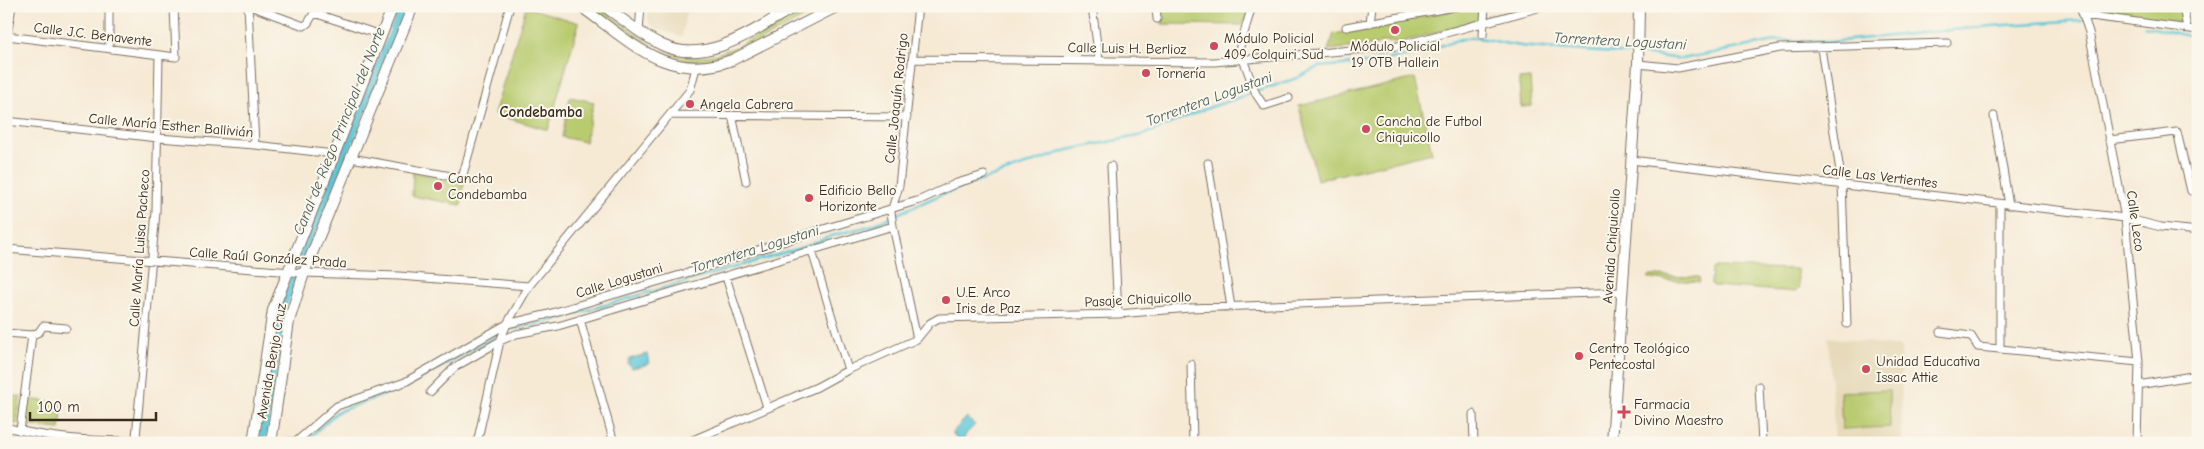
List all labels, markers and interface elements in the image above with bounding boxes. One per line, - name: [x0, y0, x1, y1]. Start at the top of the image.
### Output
- street label: Calle J.C. Benavente: [33, 19, 153, 50]
- water label: Canal de Riego Principal del Norte: [289, 24, 389, 238]
- marker: Módulo Policial 19 OTB Hallein: [1389, 24, 1401, 36]
- water label: Torrentera Logustani: [1553, 29, 1688, 54]
- place label: Módulo Policial 409 Colquiri Sud: [1224, 30, 1324, 63]
- street label: Calle Joaquín Rodrigo: [881, 32, 912, 164]
- place label: Módulo Policial 19 OTB Hallein: [1350, 38, 1440, 71]
- street label: Calle Luis H. Berlioz: [1067, 39, 1187, 58]
- marker: Módulo Policial 409 Colquiri Sud: [1208, 40, 1220, 52]
- place label: Tornería: [1156, 65, 1206, 82]
- marker: Tornería: [1140, 67, 1152, 79]
- water label: Torrentera Logustani: [1143, 68, 1275, 130]
- place label: Angela Cabrera: [700, 96, 793, 113]
- marker: Angela Cabrera: [684, 98, 696, 110]
- district label: Condebamba: [499, 103, 583, 121]
- street label: Calle María Esther Ballivián: [88, 110, 254, 141]
- place label: Cancha de Futbol Chiquicollo: [1376, 113, 1482, 146]
- marker: Cancha de Futbol Chiquicollo: [1360, 123, 1372, 135]
- street label: Calle Las Vertientes: [1821, 161, 1939, 192]
- street label: Calle María Luisa Pacheco: [126, 169, 153, 327]
- place label: Cancha Condebamba: [448, 170, 527, 203]
- marker: Cancha Condebamba: [432, 180, 444, 192]
- place label: Edificio Bello Horizonte: [819, 182, 896, 215]
- street label: Avenida Chiquicollo: [1599, 188, 1624, 304]
- street label: Calle Leco: [2123, 189, 2148, 253]
- marker: Edificio Bello Horizonte: [803, 192, 815, 204]
- water label: Torrentera Logustani: [689, 221, 822, 277]
- street label: Calle Raúl González Prada: [189, 244, 347, 271]
- street label: Calle Logustani: [574, 259, 665, 302]
- place label: U.E. Arco Iris de Paz: [956, 284, 1020, 317]
- street label: Pasaje Chiquicollo: [1084, 288, 1192, 311]
- marker: U.E. Arco Iris de Paz: [940, 294, 952, 306]
- street label: Avenida Benjo Cruz: [253, 302, 290, 420]
- place label: Centro Teológico Pentecostal: [1589, 340, 1690, 373]
- marker: Centro Teológico Pentecostal: [1573, 350, 1585, 362]
- place label: Unidad Educativa Issac Attie: [1876, 353, 1980, 386]
- marker: Unidad Educativa Issac Attie: [1860, 363, 1872, 375]
- scale bar: [30, 389, 156, 421]
- place label: Farmacia Divino Maestro: [1634, 396, 1723, 429]
- text: 100 m: [38, 398, 80, 416]
- marker: Farmacia Divino Maestro: [1618, 406, 1630, 418]

